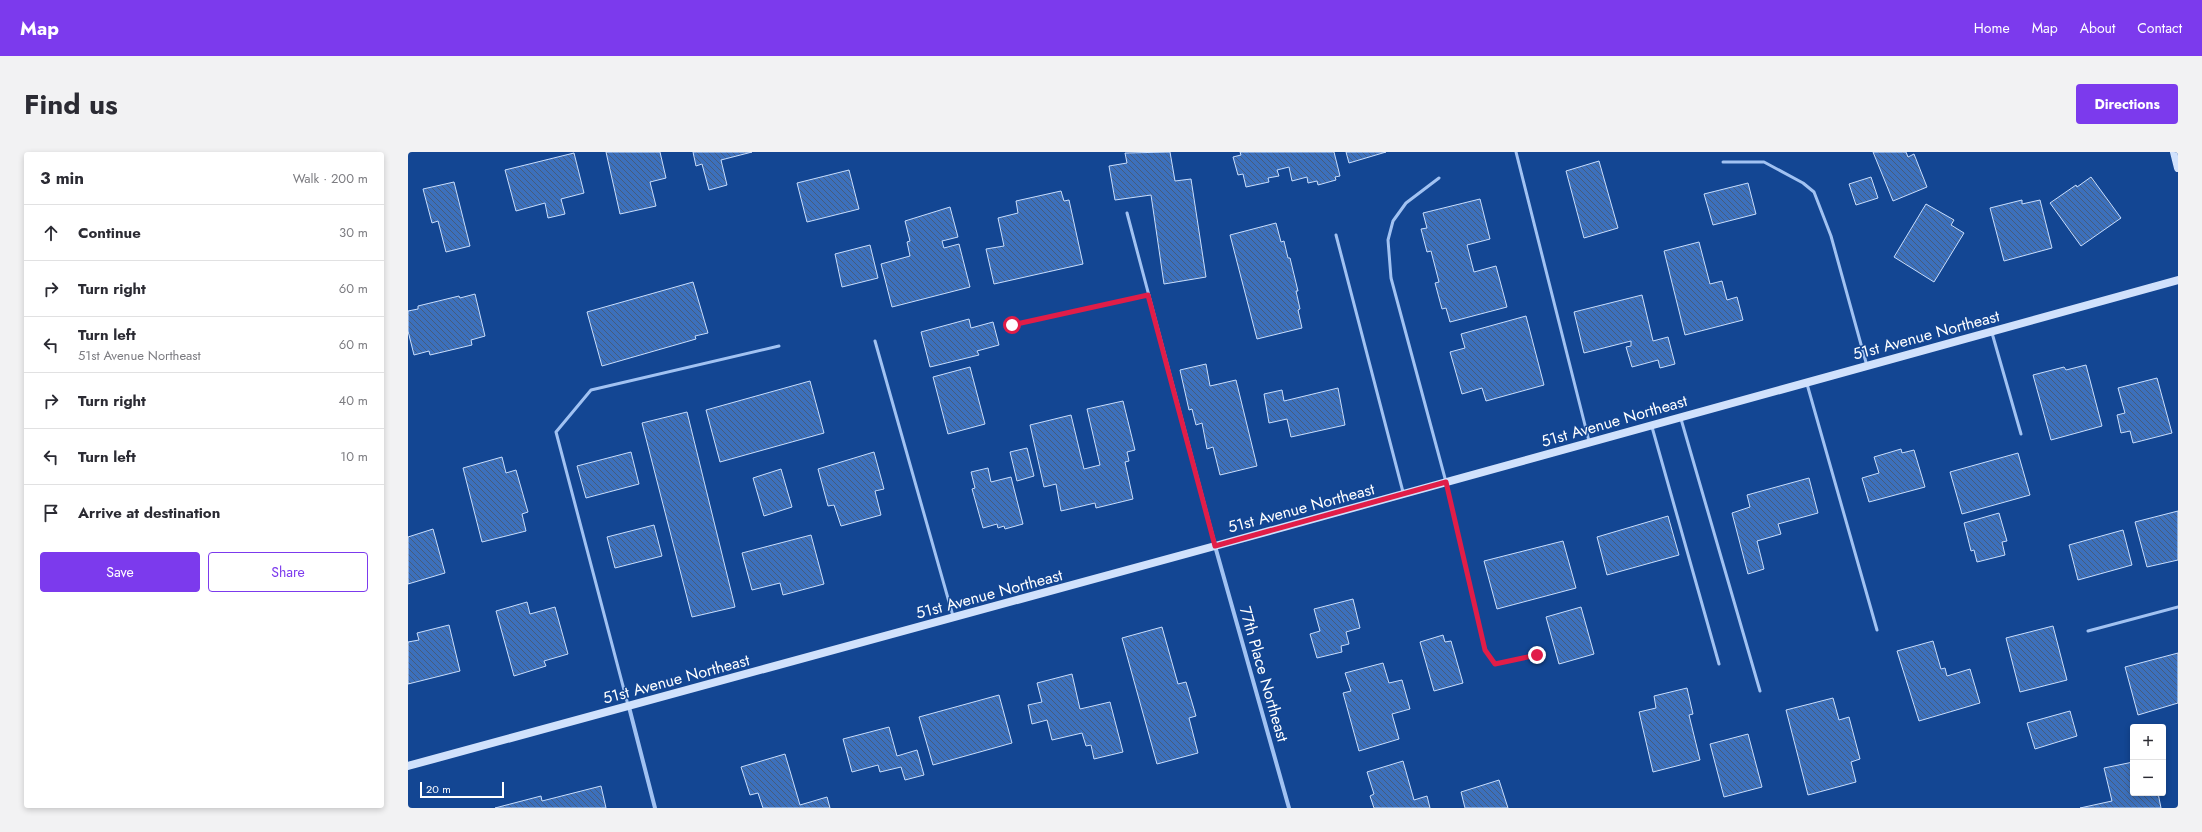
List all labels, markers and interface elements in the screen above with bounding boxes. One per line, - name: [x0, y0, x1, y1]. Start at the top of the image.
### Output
- text: Map: [20, 15, 59, 42]
- text: Home: [1974, 18, 2010, 38]
- text: Map: [2032, 18, 2058, 38]
- text: About: [2080, 18, 2115, 38]
- text: Contact: [2137, 18, 2182, 38]
- text: Find us: [24, 84, 118, 125]
- button: Directions: [2076, 84, 2178, 124]
- text: 3 min: [40, 166, 84, 190]
- text: Walk · 200 m: [293, 169, 368, 188]
- icon: ahead: [40, 222, 62, 244]
- text: Continue: [78, 222, 141, 244]
- text: 30 m: [339, 223, 368, 242]
- icon: right: [40, 278, 62, 300]
- text: Turn right: [78, 278, 146, 300]
- text: 60 m: [339, 279, 368, 298]
- street label: 51st Avenue Northeast: [1850, 304, 2002, 366]
- route start: [1003, 316, 1021, 334]
- text: Turn left: [78, 324, 136, 346]
- icon: left: [40, 334, 62, 356]
- text: 60 m: [339, 335, 368, 354]
- text: 51st Avenue Northeast: [78, 346, 201, 365]
- street label: 51st Avenue Northeast: [1538, 389, 1690, 453]
- icon: right: [40, 390, 62, 412]
- text: Turn right: [78, 390, 146, 412]
- text: 40 m: [339, 391, 368, 410]
- icon: left: [40, 446, 62, 468]
- text: Turn left: [78, 446, 136, 468]
- text: 10 m: [340, 447, 368, 466]
- street label: 51st Avenue Northeast: [1225, 477, 1377, 539]
- icon: arrive: [40, 502, 62, 524]
- text: Arrive at destination: [78, 502, 220, 524]
- button: Save: [40, 552, 200, 592]
- button: Share: [208, 552, 368, 592]
- street label: 51st Avenue Northeast: [913, 563, 1065, 625]
- street label: 77th Place Northeast: [1234, 604, 1294, 744]
- route end: [1528, 646, 1546, 664]
- street label: 51st Avenue Northeast: [600, 648, 752, 710]
- map controls: [2130, 724, 2166, 796]
- button: +: [2130, 724, 2166, 760]
- button: −: [2130, 760, 2166, 796]
- scale bar: [420, 780, 504, 799]
- text: 20 m: [426, 781, 451, 797]

